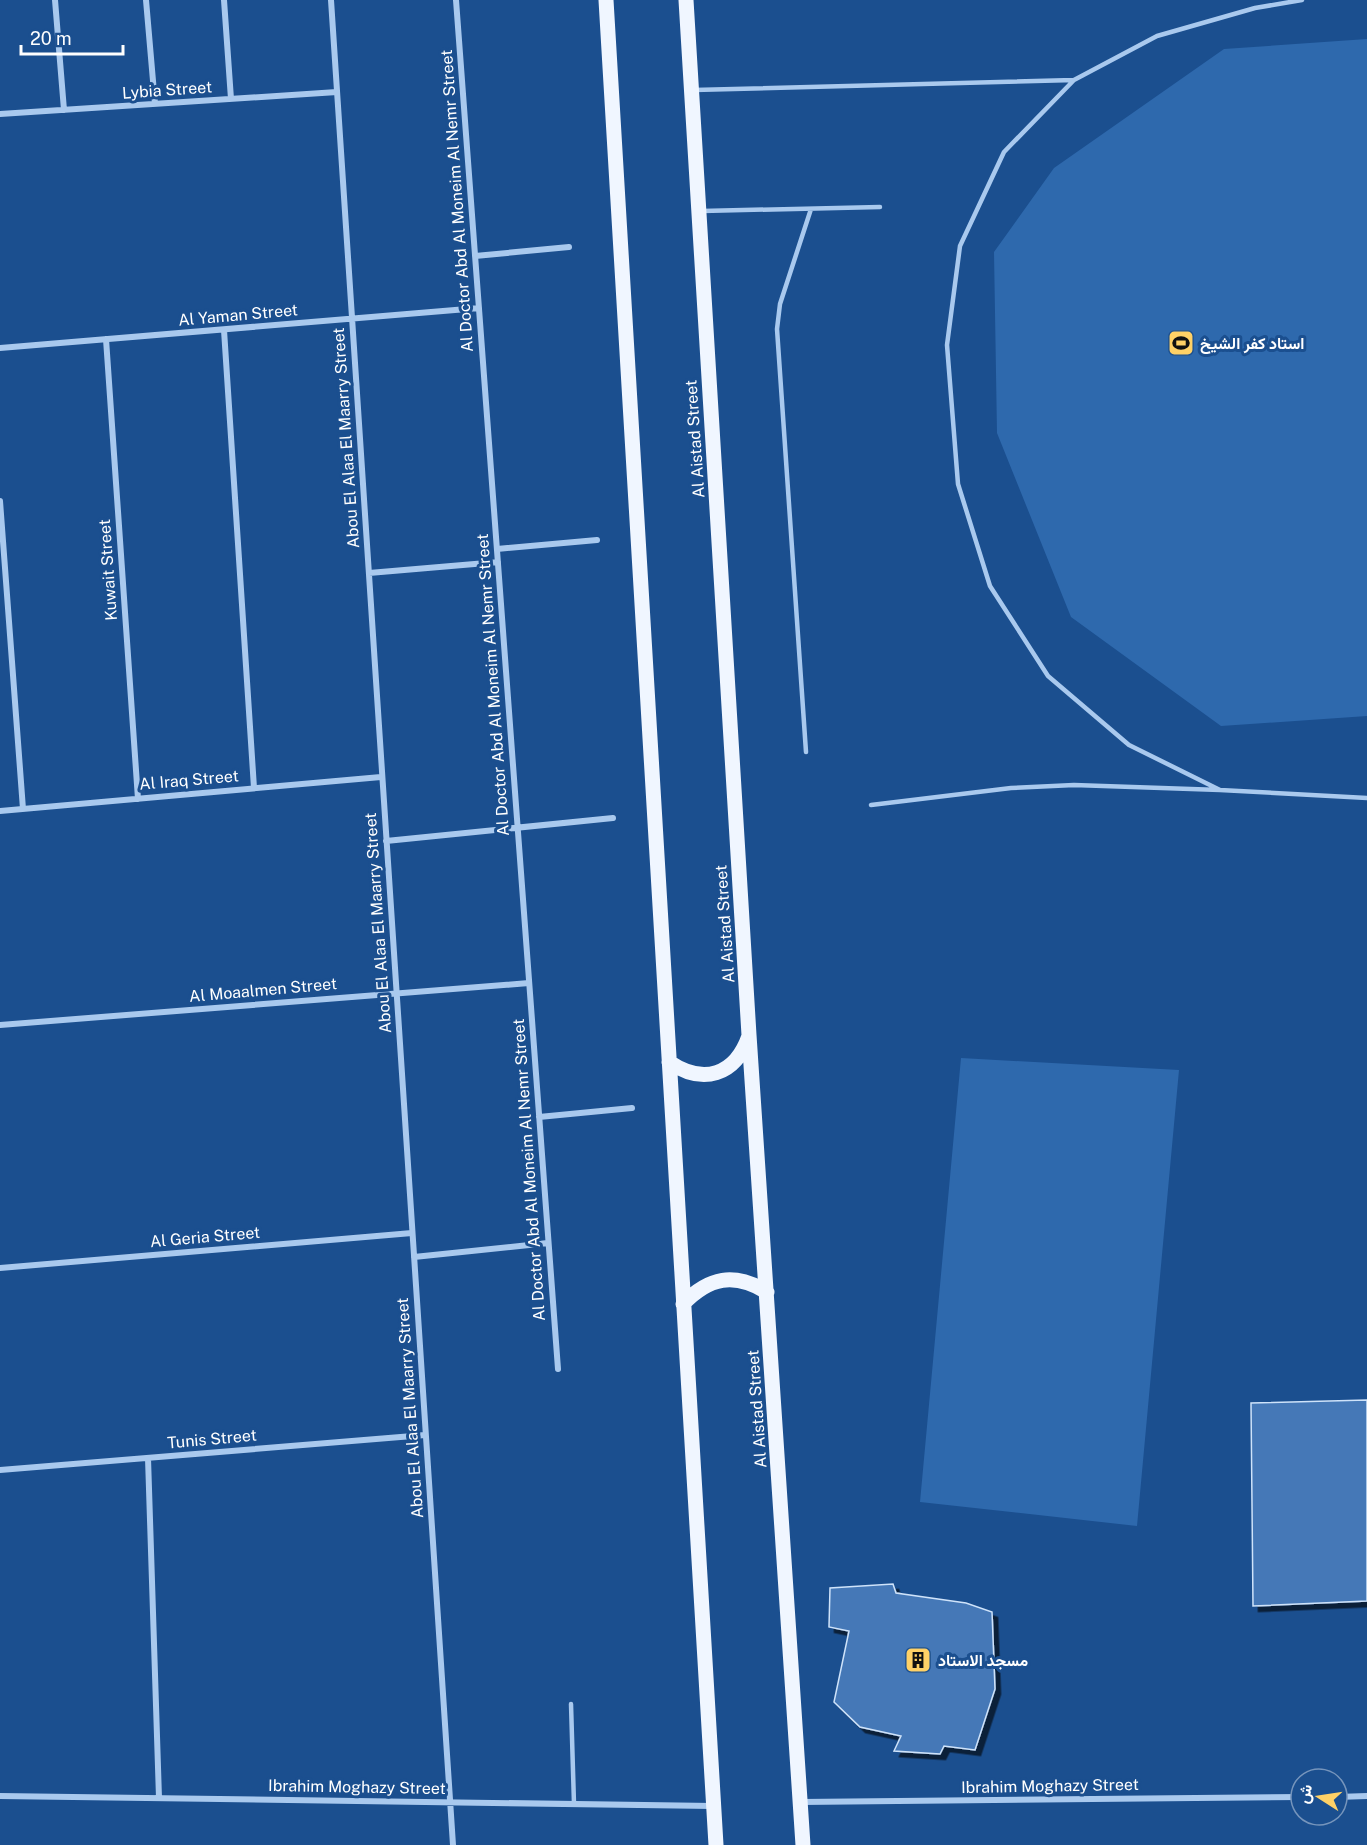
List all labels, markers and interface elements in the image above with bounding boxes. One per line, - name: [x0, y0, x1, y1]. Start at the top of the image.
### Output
- scale bar: [21, 18, 123, 56]
- text: 20 m: [30, 28, 72, 49]
- street label: Al Doctor Abd Al Moneim Al Nemr Street: [437, 49, 477, 353]
- street label: Lybia Street: [121, 77, 213, 103]
- street label: Al Yaman Street: [177, 300, 299, 330]
- street label: Abou El Alaa El Maarry Street: [329, 327, 363, 549]
- sports icon: استاد كفر الشيخ: [1166, 328, 1196, 358]
- place label: استاد كفر الشيخ: [1200, 334, 1305, 355]
- street label: Al Aistad Street: [681, 379, 709, 499]
- street label: Kuwait Street: [95, 519, 121, 621]
- street label: Al Doctor Abd Al Moneim Al Nemr Street: [473, 533, 513, 837]
- street label: Al Iraq Street: [139, 766, 239, 794]
- street label: Abou El Alaa El Maarry Street: [361, 812, 395, 1034]
- street label: Al Aistad Street: [711, 864, 739, 984]
- street label: Al Moaalmen Street: [188, 974, 338, 1006]
- street label: Al Doctor Abd Al Moneim Al Nemr Street: [509, 1018, 549, 1322]
- street label: Al Geria Street: [149, 1223, 261, 1251]
- street label: Abou El Alaa El Maarry Street: [393, 1297, 427, 1519]
- street label: Al Aistad Street: [743, 1349, 771, 1469]
- street label: Tunis Street: [166, 1426, 258, 1452]
- building icon: مسجد الاستاد: [903, 1645, 933, 1675]
- place label: مسجد الاستاد: [938, 1651, 1029, 1670]
- north arrow: [1289, 1767, 1349, 1827]
- street label: Ibrahim Moghazy Street: [961, 1775, 1139, 1797]
- street label: Ibrahim Moghazy Street: [268, 1776, 446, 1798]
- text: ش: [1294, 1783, 1316, 1805]

